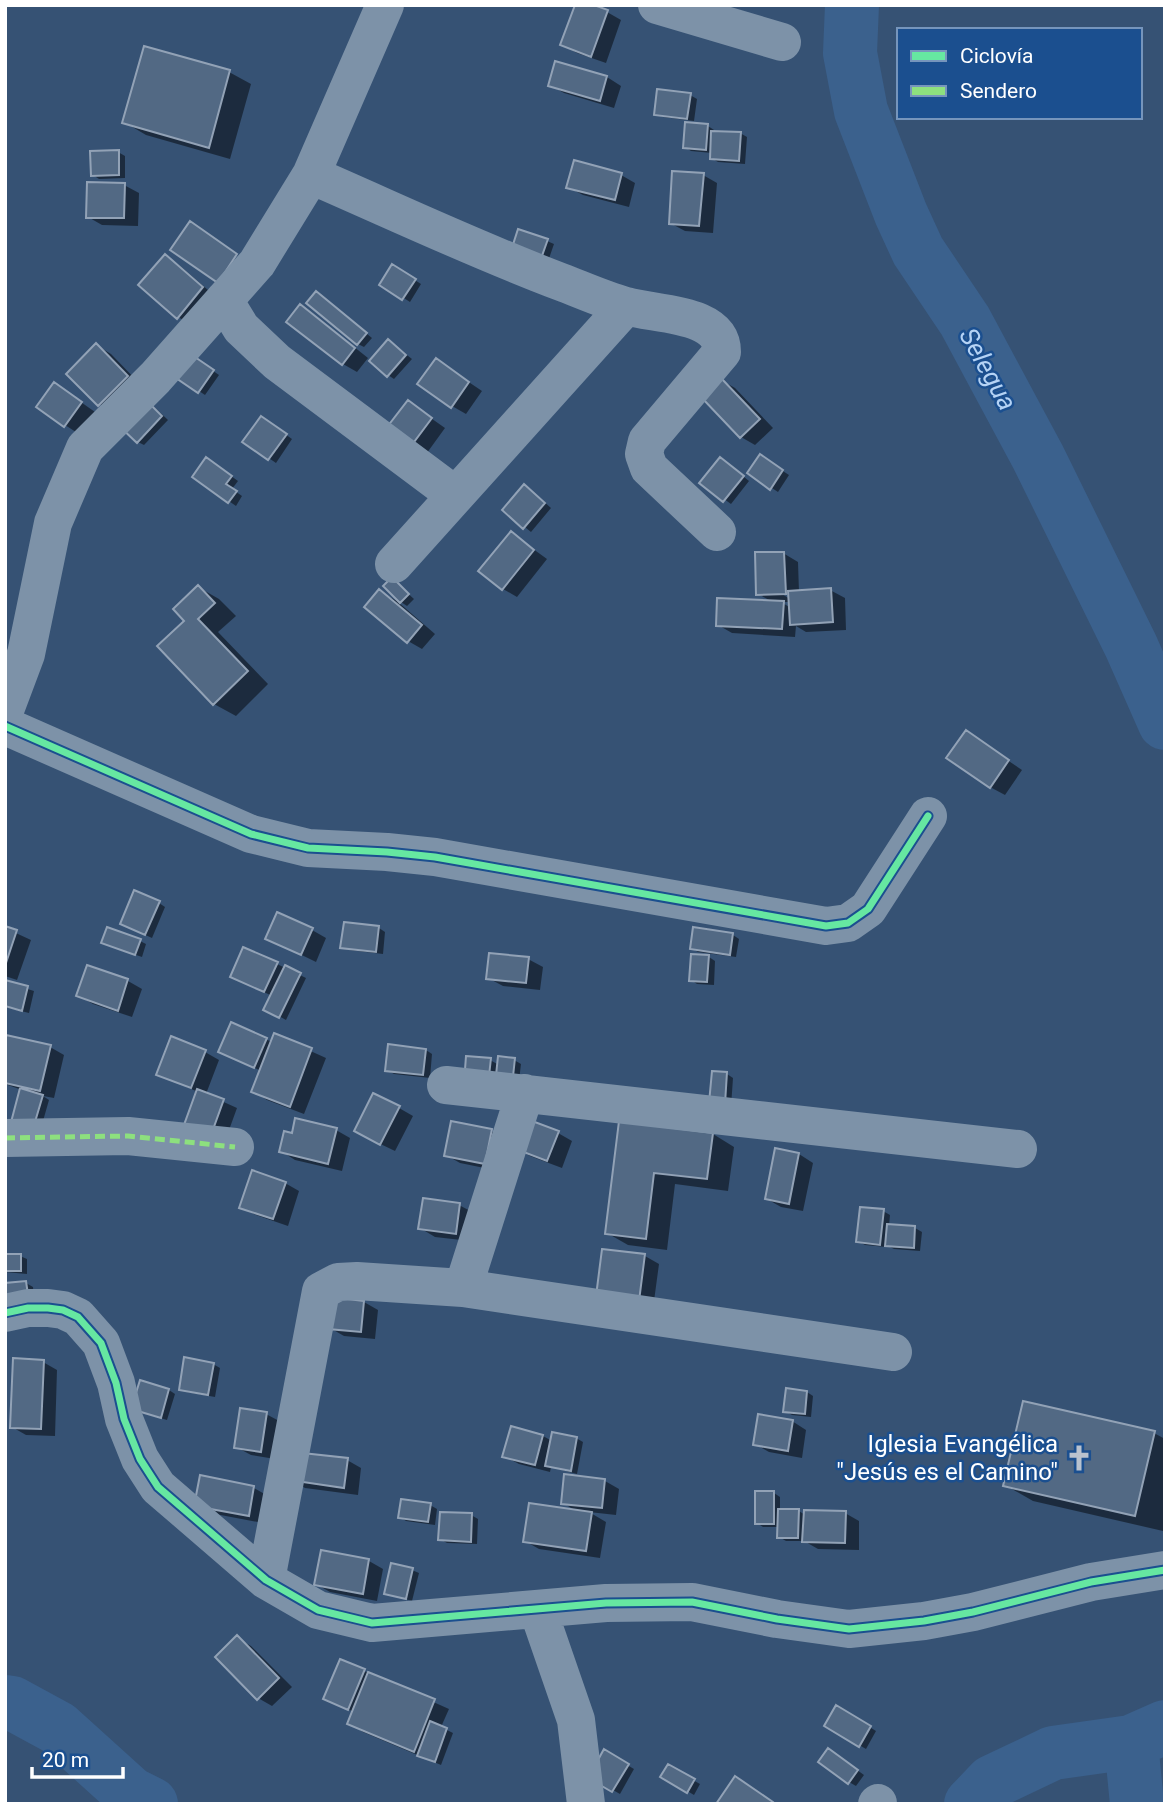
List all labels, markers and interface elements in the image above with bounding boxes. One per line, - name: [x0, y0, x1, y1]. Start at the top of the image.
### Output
- legend: [897, 28, 1142, 119]
- text: Ciclovía: [960, 44, 1034, 68]
- text: Sendero: [960, 79, 1037, 103]
- water label: Selegua: [953, 323, 1023, 415]
- place label: Iglesia Evangélica "Jesús es el Camino": [836, 1430, 1058, 1486]
- church icon: Iglesia Evangélica "Jesús es el Camino": [1064, 1443, 1094, 1473]
- scale bar: [32, 1736, 122, 1780]
- text: 20 m: [42, 1748, 89, 1772]

